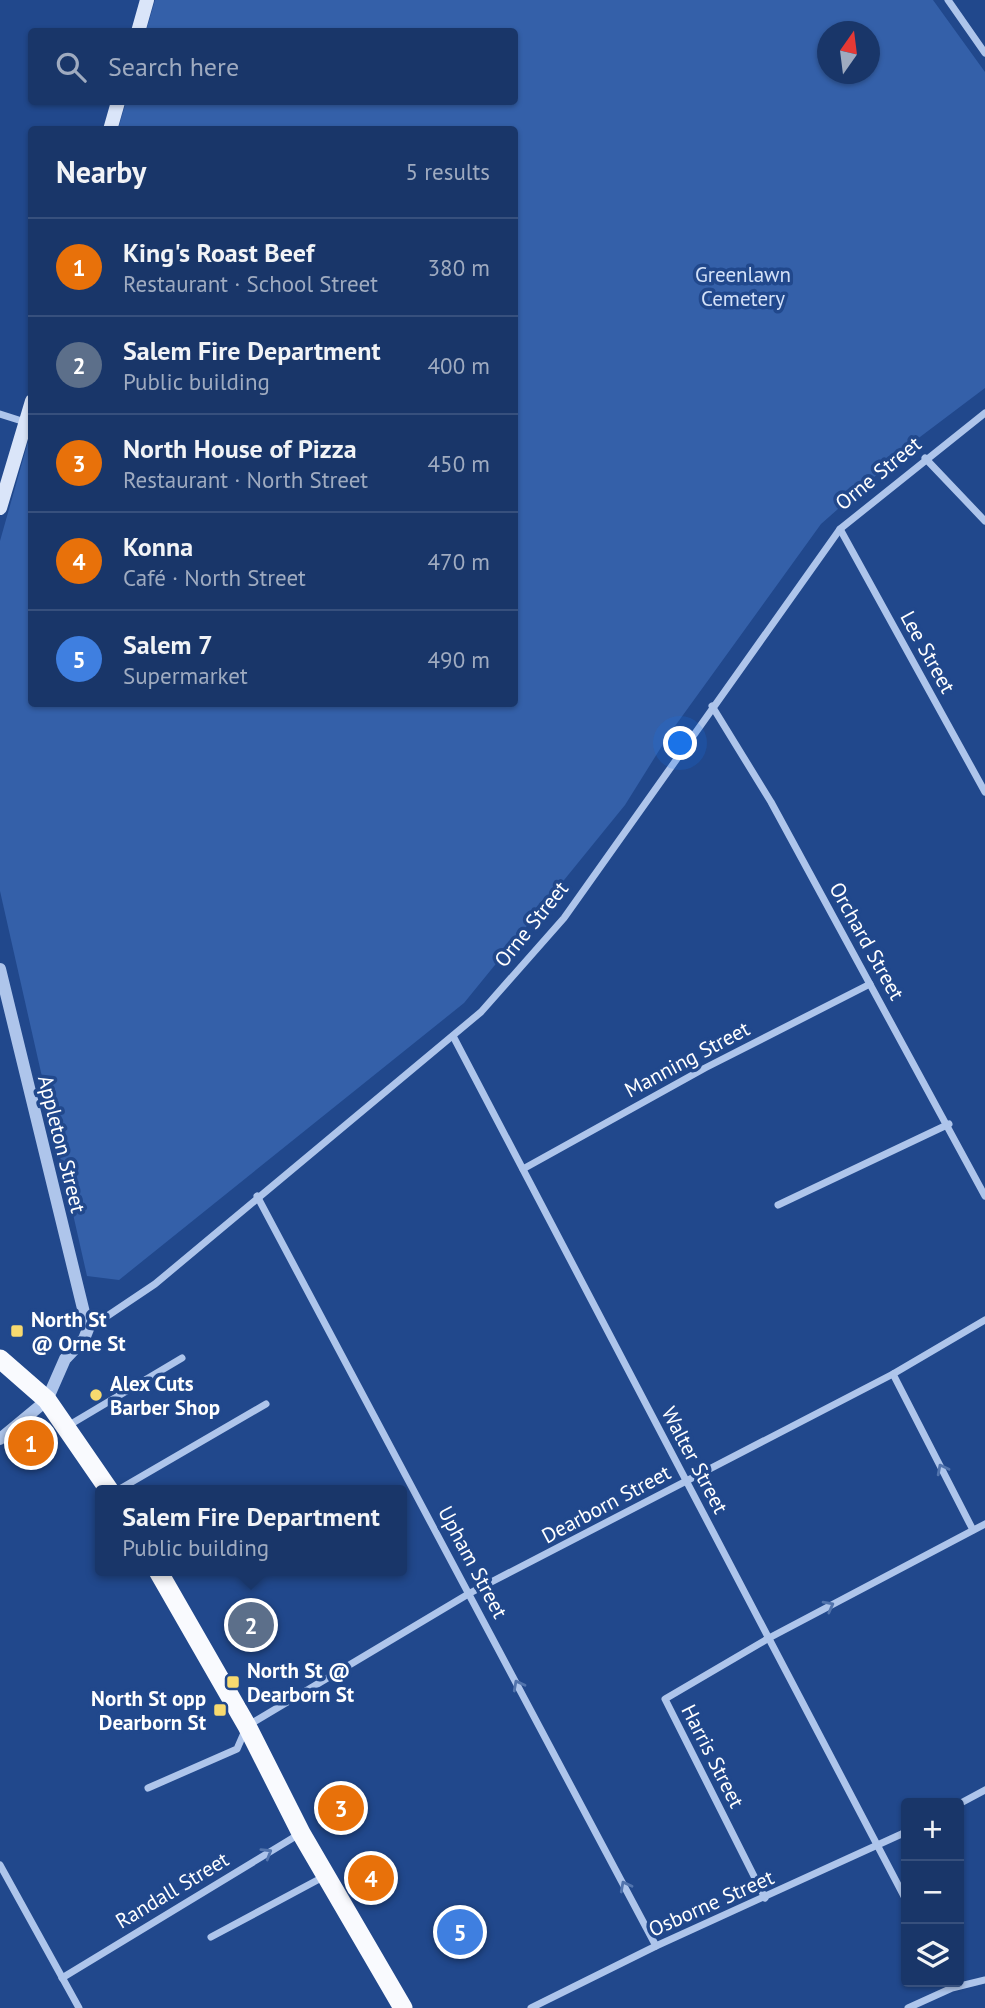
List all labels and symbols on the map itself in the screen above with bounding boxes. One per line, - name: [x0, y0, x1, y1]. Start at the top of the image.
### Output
- north arrow: [817, 21, 880, 84]
- park label: Greenlawn Cemetery: [695, 261, 791, 312]
- street label: Orne Street: [830, 430, 926, 516]
- street label: Lee Street: [894, 606, 962, 698]
- your location: [663, 726, 697, 760]
- street label: Orne Street: [488, 876, 574, 972]
- street label: Orchard Street: [824, 877, 910, 1005]
- street label: Manning Street: [620, 1015, 754, 1103]
- street label: Appleton Street: [32, 1072, 92, 1216]
- place label: North St @ Orne St: [31, 1306, 126, 1357]
- marker: North St @ Orne St: [9, 1323, 25, 1339]
- place label: Alex Cuts Barber Shop: [110, 1370, 220, 1421]
- marker: Alex Cuts Barber Shop: [88, 1387, 104, 1403]
- street label: Walter Street: [656, 1402, 734, 1518]
- pin: 1: [8, 1417, 54, 1469]
- street label: Dearborn Street: [537, 1459, 675, 1549]
- one-way arrow: [936, 1464, 950, 1476]
- street label: Upham Street: [432, 1501, 514, 1623]
- pin: 2: [228, 1599, 274, 1651]
- one-way arrow: [822, 1601, 834, 1614]
- place label: North St @ Dearborn St: [247, 1657, 355, 1708]
- marker: North St @ Dearborn St: [225, 1674, 241, 1690]
- one-way arrow: [513, 1680, 526, 1692]
- place label: North St opp Dearborn St: [91, 1685, 207, 1736]
- street label: Harris Street: [675, 1700, 751, 1812]
- marker: North St opp Dearborn St: [212, 1702, 228, 1718]
- pin: 3: [318, 1782, 364, 1834]
- street label: Randall Street: [110, 1846, 234, 1934]
- one-way arrow: [260, 1849, 273, 1862]
- pin: 4: [348, 1852, 394, 1904]
- street label: Osborne Street: [644, 1863, 778, 1943]
- one-way arrow: [619, 1881, 633, 1893]
- pin: 5: [437, 1906, 483, 1958]

